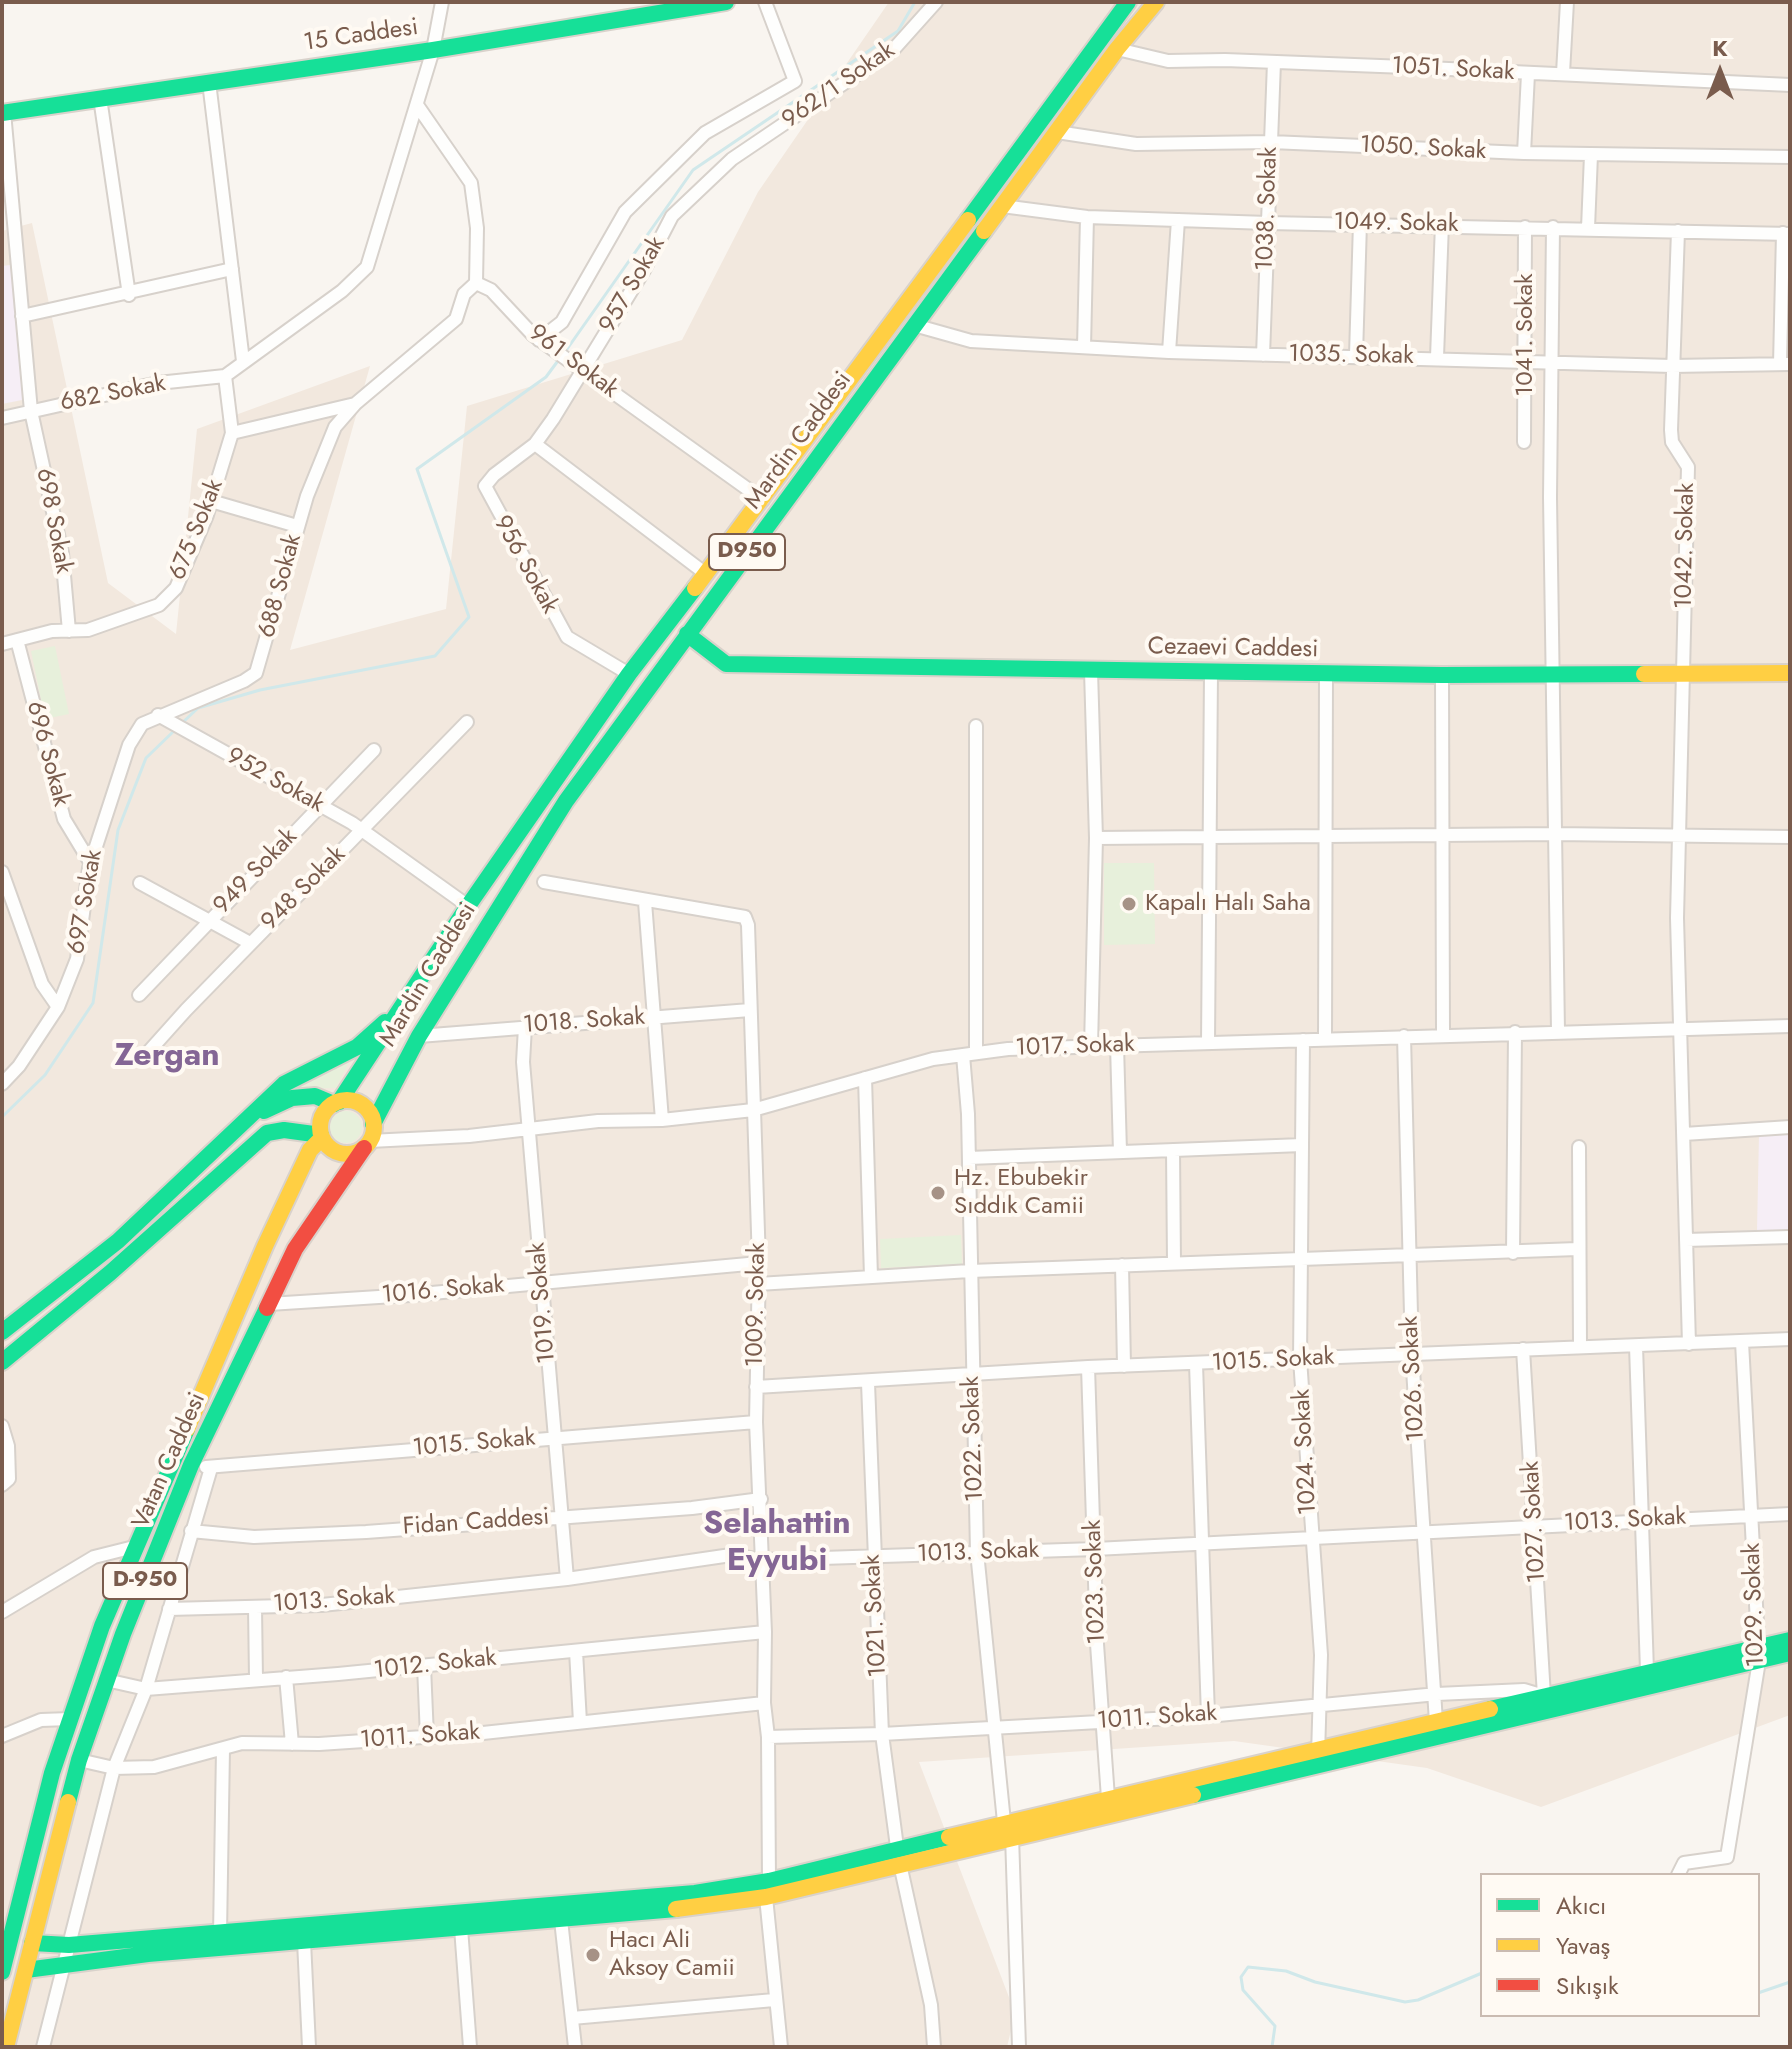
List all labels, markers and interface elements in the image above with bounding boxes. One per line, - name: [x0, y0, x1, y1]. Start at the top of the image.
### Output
- street label: 15 Caddesi: [302, 14, 420, 58]
- north arrow: [1680, 32, 1760, 112]
- text: K: [1712, 32, 1728, 64]
- street label: 962/1 Sokak: [777, 37, 901, 135]
- street label: 1051. Sokak: [1391, 52, 1515, 88]
- street label: 1050. Sokak: [1359, 131, 1487, 167]
- street label: 1038. Sokak: [1251, 146, 1285, 272]
- street label: 1049. Sokak: [1333, 209, 1459, 239]
- street label: 957 Sokak: [594, 232, 672, 338]
- street label: 1041. Sokak: [1512, 273, 1540, 397]
- street label: 961 Sokak: [523, 319, 623, 405]
- street label: 1035. Sokak: [1288, 341, 1414, 371]
- street label: Mardin Caddesi: [740, 367, 858, 515]
- street label: 682 Sokak: [58, 370, 168, 418]
- street label: 698 Sokak: [29, 466, 77, 576]
- street label: 675 Sokak: [164, 475, 230, 585]
- street label: 1042. Sokak: [1671, 483, 1701, 609]
- street label: 956 Sokak: [486, 511, 564, 619]
- street label: 688 Sokak: [253, 531, 309, 641]
- road number: D950: [709, 534, 785, 570]
- street label: Cezaevi Caddesi: [1147, 633, 1319, 665]
- street label: 696 Sokak: [19, 698, 75, 810]
- street label: 952 Sokak: [221, 742, 329, 820]
- street label: 949 Sokak: [208, 823, 304, 921]
- street label: 948 Sokak: [256, 841, 352, 937]
- street label: 697 Sokak: [63, 847, 109, 957]
- place label: Kapalı Halı Saha: [1145, 890, 1311, 918]
- marker: Kapalı Halı Saha: [1120, 895, 1138, 913]
- street label: Mardin Caddesi: [375, 898, 483, 1052]
- street label: 1018. Sokak: [522, 1003, 646, 1041]
- street label: 1017. Sokak: [1015, 1031, 1135, 1063]
- district label: Zergan: [114, 1038, 220, 1076]
- place label: Hz. Ebubekir Sıddık Camii: [954, 1165, 1088, 1221]
- marker: Hz. Ebubekir Sıddık Camii: [929, 1184, 947, 1202]
- street label: 1019. Sokak: [523, 1241, 563, 1365]
- street label: 1009. Sokak: [742, 1242, 772, 1368]
- street label: 1016. Sokak: [380, 1271, 506, 1311]
- street label: 1026. Sokak: [1396, 1315, 1432, 1443]
- street label: 1015. Sokak: [1211, 1343, 1335, 1379]
- street label: 1022. Sokak: [957, 1376, 991, 1502]
- street label: 1024. Sokak: [1288, 1388, 1324, 1516]
- street label: Vatan Caddesi: [127, 1389, 213, 1533]
- street label: 1015. Sokak: [412, 1424, 536, 1464]
- street label: 1027. Sokak: [1517, 1460, 1553, 1584]
- street label: 1013. Sokak: [1563, 1503, 1687, 1539]
- street label: Fidan Caddesi: [402, 1504, 550, 1542]
- district label: Selahattin Eyyubi: [703, 1506, 851, 1581]
- street label: 1023. Sokak: [1079, 1519, 1113, 1645]
- street label: 1013. Sokak: [917, 1536, 1039, 1570]
- street label: 1029. Sokak: [1738, 1542, 1772, 1668]
- street label: 1021. Sokak: [858, 1554, 894, 1678]
- road number: D-950: [103, 1563, 187, 1599]
- street label: 1013. Sokak: [272, 1582, 396, 1620]
- street label: 1012. Sokak: [372, 1644, 498, 1686]
- street label: 1011. Sokak: [1096, 1699, 1218, 1737]
- street label: 1011. Sokak: [359, 1718, 481, 1756]
- legend: [1480, 1873, 1760, 2017]
- text: Akıcı: [1556, 1888, 1606, 1923]
- place label: Hacı Ali Aksoy Camii: [609, 1927, 735, 1983]
- text: Yavaş: [1556, 1928, 1610, 1963]
- marker: Hacı Ali Aksoy Camii: [584, 1946, 602, 1964]
- text: Sıkışık: [1556, 1968, 1619, 2003]

